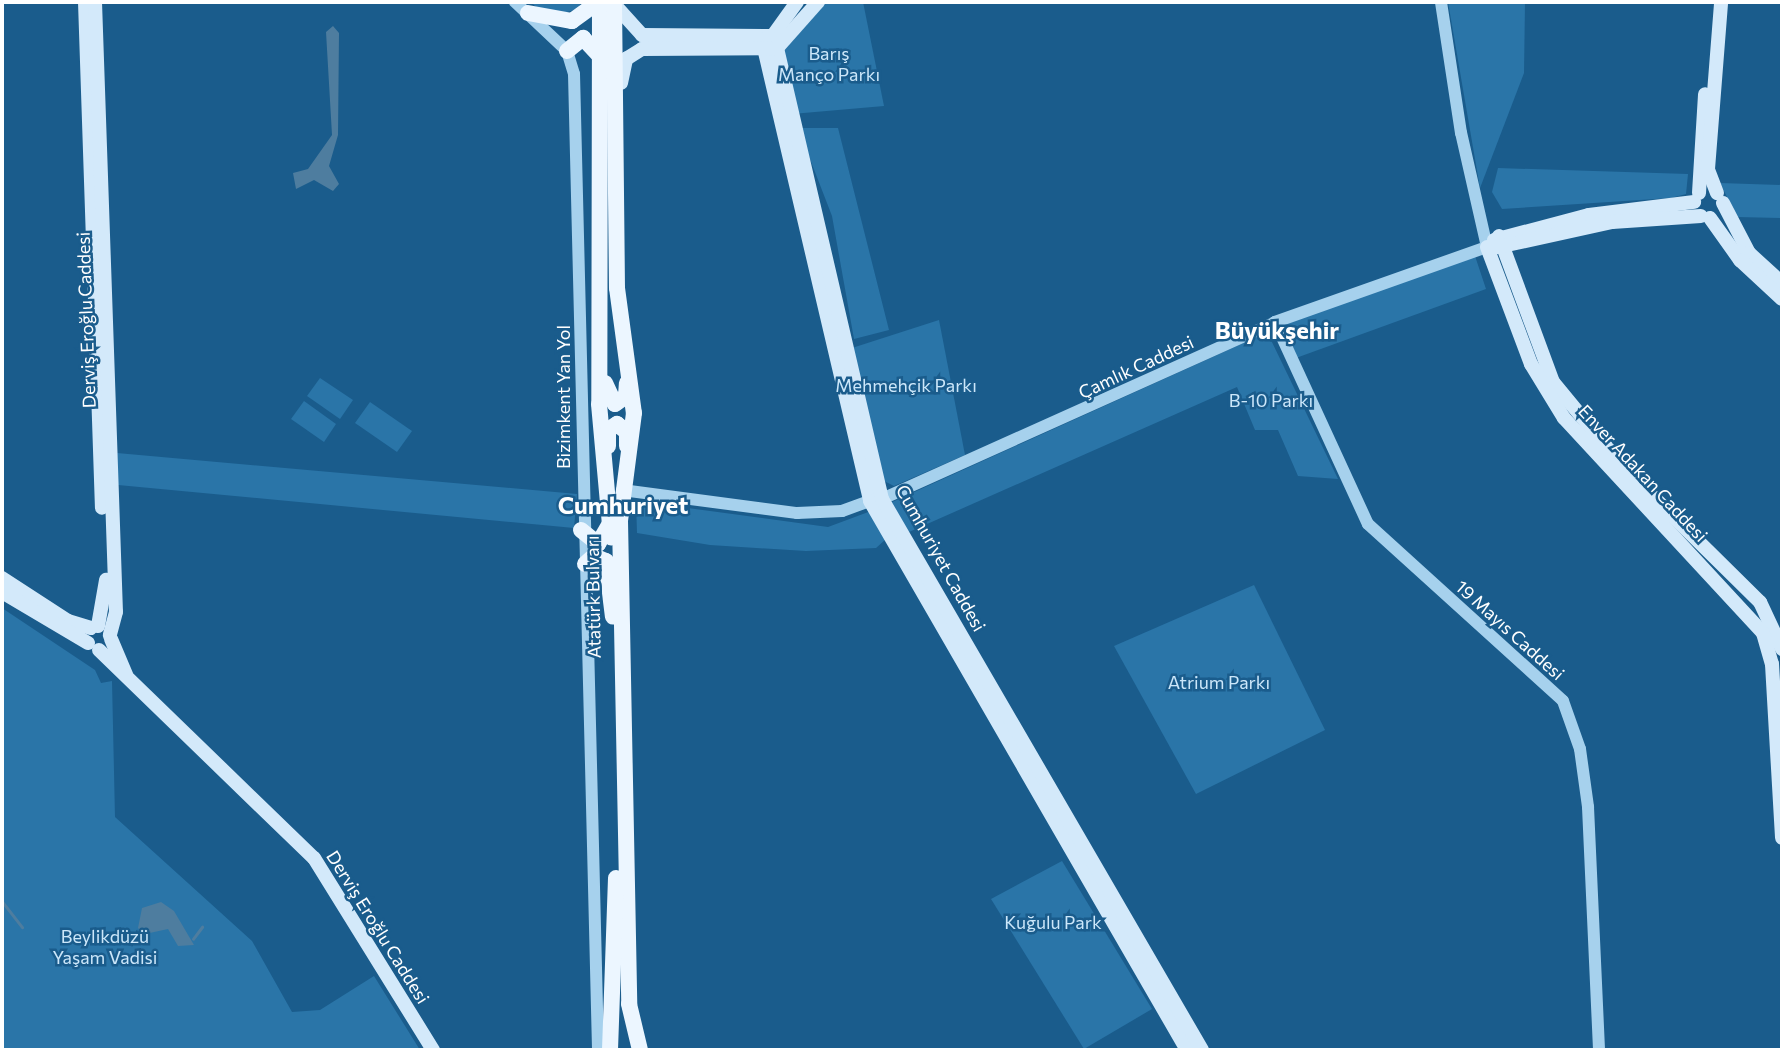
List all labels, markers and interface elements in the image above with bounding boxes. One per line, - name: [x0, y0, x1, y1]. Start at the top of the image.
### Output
- park label: Barış Manço Parkı: [778, 43, 880, 86]
- street label: Derviş Eroğlu Caddesi: [72, 231, 100, 409]
- district label: Büyükşehir: [1215, 316, 1339, 344]
- street label: Bizimkent Yan Yol: [552, 325, 574, 469]
- street label: Çamlık Caddesi: [1075, 331, 1197, 403]
- park label: Mehmehçik Parkı: [835, 374, 977, 396]
- park label: B-10 Parkı: [1229, 389, 1313, 411]
- street label: Enver Adakan Caddesi: [1574, 400, 1712, 546]
- street label: Cumhuriyet Caddesi: [892, 481, 990, 635]
- district label: Cumhuriyet: [558, 491, 688, 519]
- street label: Atatürk Bulvarı: [581, 535, 605, 659]
- street label: 19 Mayıs Caddesi: [1451, 576, 1569, 684]
- park label: Atrium Parkı: [1168, 671, 1270, 693]
- street label: Derviş Eroğlu Caddesi: [322, 846, 434, 1008]
- park label: Kuğulu Park: [1004, 911, 1102, 933]
- park label: Beylikdüzü Yaşam Vadisi: [53, 926, 157, 968]

